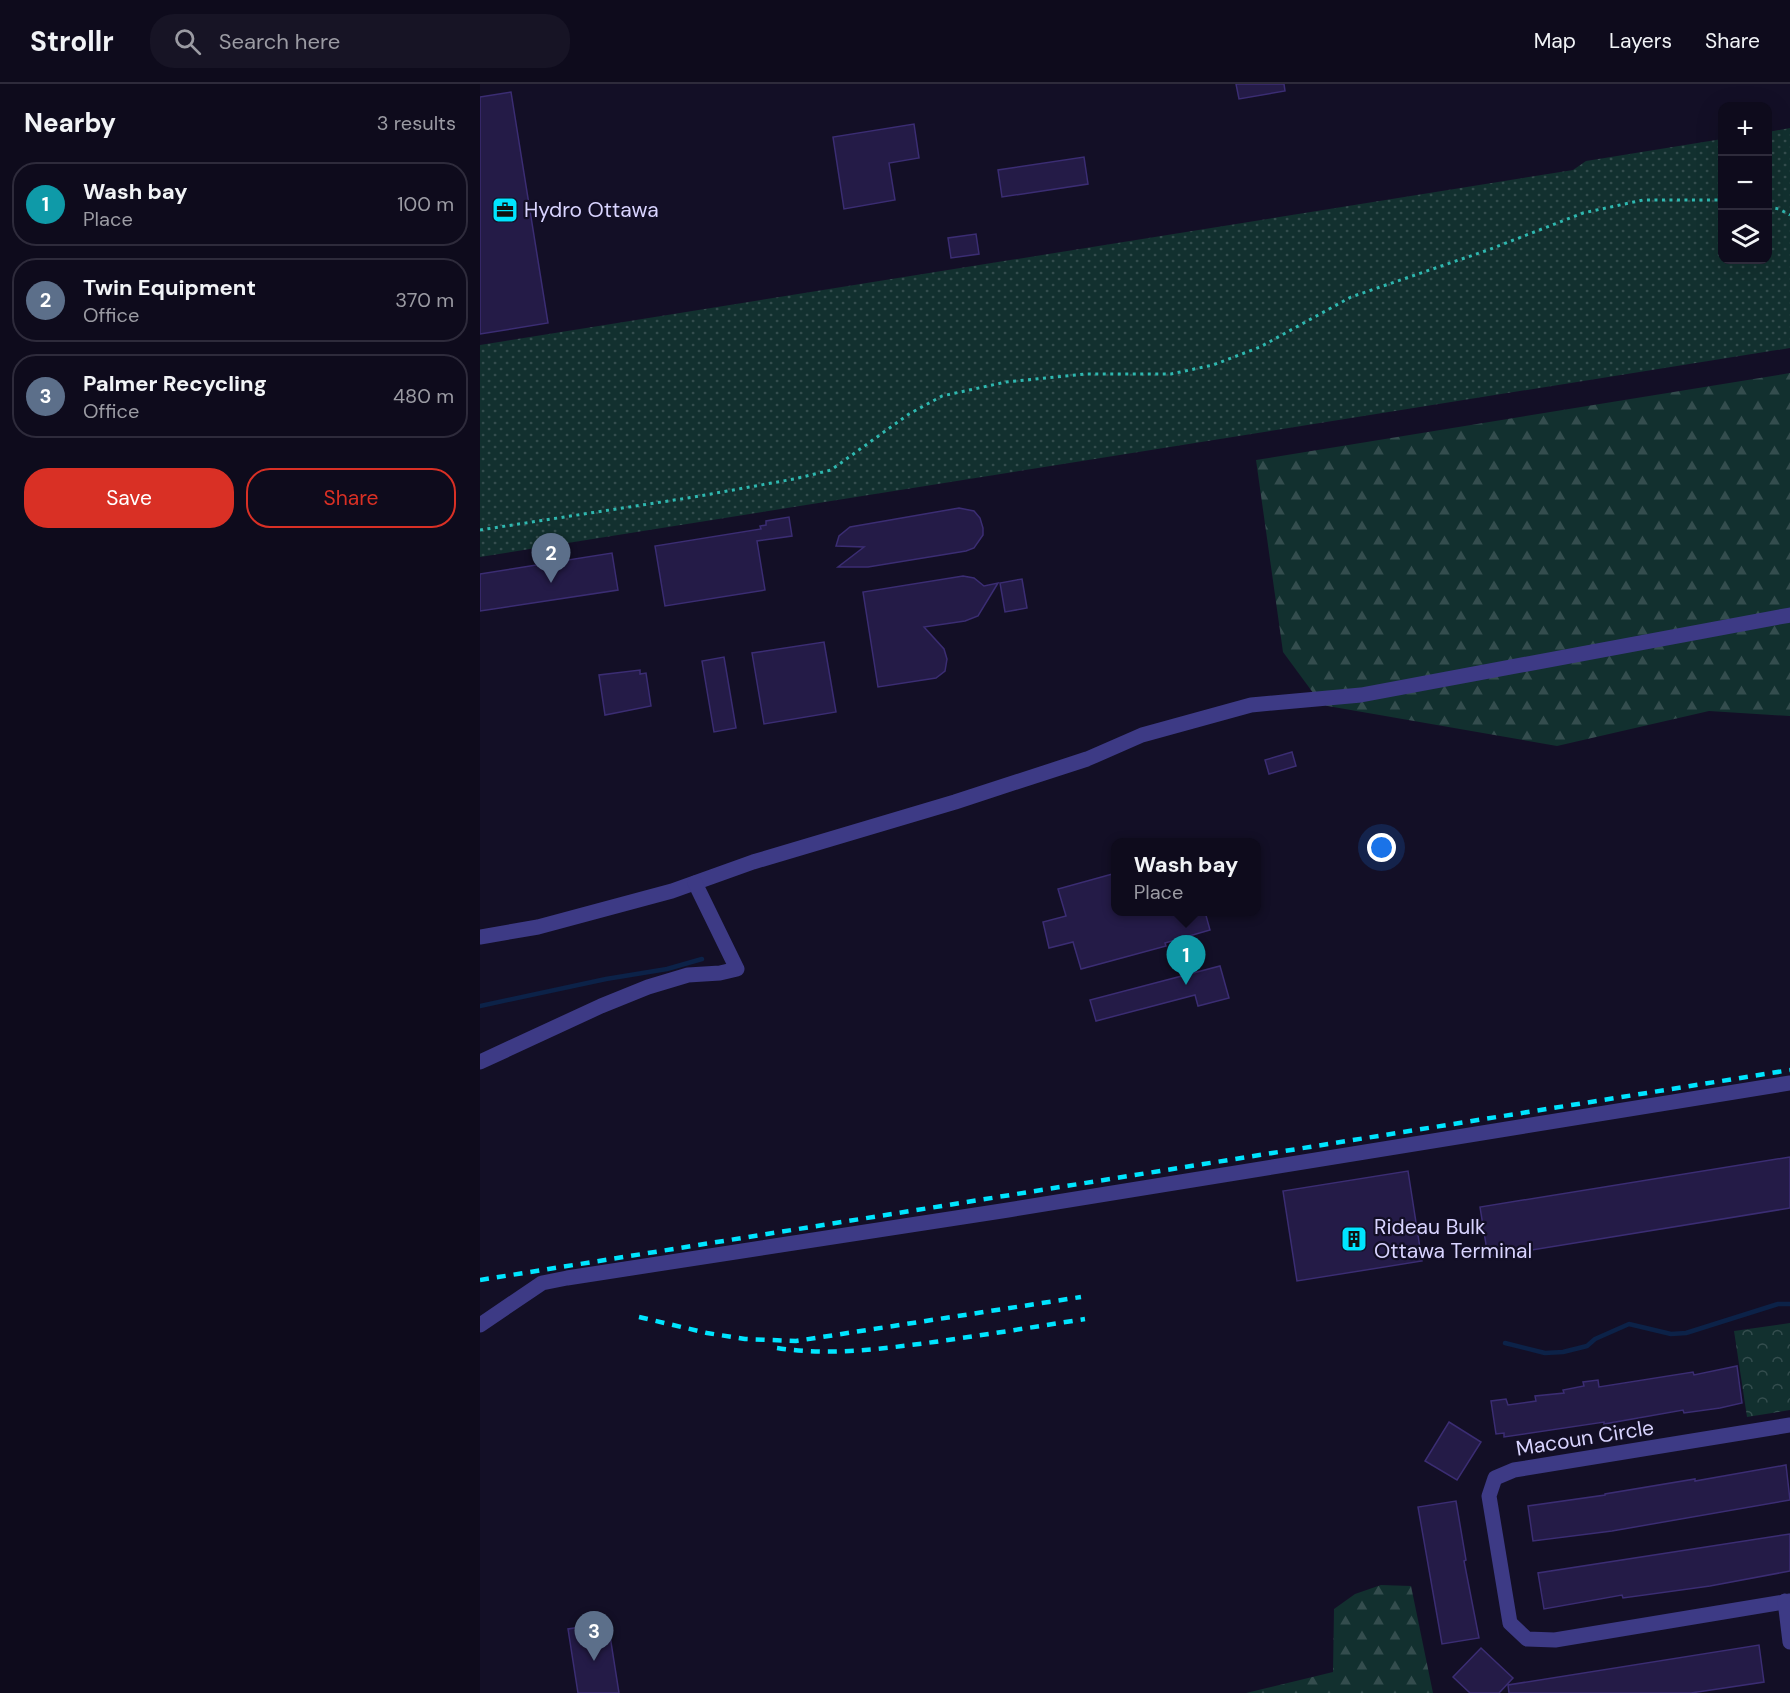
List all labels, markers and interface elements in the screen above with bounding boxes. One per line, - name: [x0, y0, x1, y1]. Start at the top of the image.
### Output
- search box: [150, 14, 570, 68]
- text: Strollr: [30, 23, 114, 60]
- icon: search: [171, 25, 204, 58]
- text: Search here: [219, 27, 340, 56]
- text: Map: [1534, 27, 1576, 55]
- text: Layers: [1609, 27, 1672, 55]
- text: Share: [1705, 27, 1760, 55]
- map controls: [1718, 102, 1772, 264]
- button: +: [1718, 102, 1772, 156]
- text: Nearby: [24, 106, 116, 140]
- text: 3 results: [377, 110, 456, 136]
- button: −: [1718, 156, 1772, 210]
- text: Wash bay: [83, 177, 188, 206]
- text: 1: [42, 191, 49, 217]
- text: 100 m: [397, 191, 454, 217]
- office icon: Hydro Ottawa: [490, 195, 520, 225]
- place label: Hydro Ottawa: [524, 196, 659, 224]
- text: Place: [83, 206, 133, 232]
- button: layers: [1718, 210, 1772, 264]
- text: Twin Equipment: [83, 273, 256, 302]
- text: 2: [40, 287, 51, 313]
- text: 370 m: [395, 287, 454, 313]
- text: Office: [83, 302, 139, 328]
- text: Palmer Recycling: [83, 369, 267, 398]
- text: 3: [39, 383, 52, 409]
- text: 480 m: [393, 383, 454, 409]
- text: Office: [83, 398, 139, 424]
- button: Save: [24, 468, 234, 528]
- button: Share: [246, 468, 456, 528]
- pin: 2: [532, 534, 570, 583]
- your location: [1367, 833, 1396, 862]
- popup: [1111, 838, 1261, 916]
- text: Wash bay: [1134, 850, 1238, 879]
- text: Place: [1134, 879, 1183, 905]
- pin: 1: [1166, 936, 1206, 985]
- place label: Rideau Bulk Ottawa Terminal: [1374, 1213, 1532, 1265]
- building icon: Rideau Bulk Ottawa Terminal: [1339, 1224, 1369, 1254]
- street label: Macoun Circle: [1514, 1413, 1656, 1463]
- pin: 3: [574, 1612, 614, 1661]

